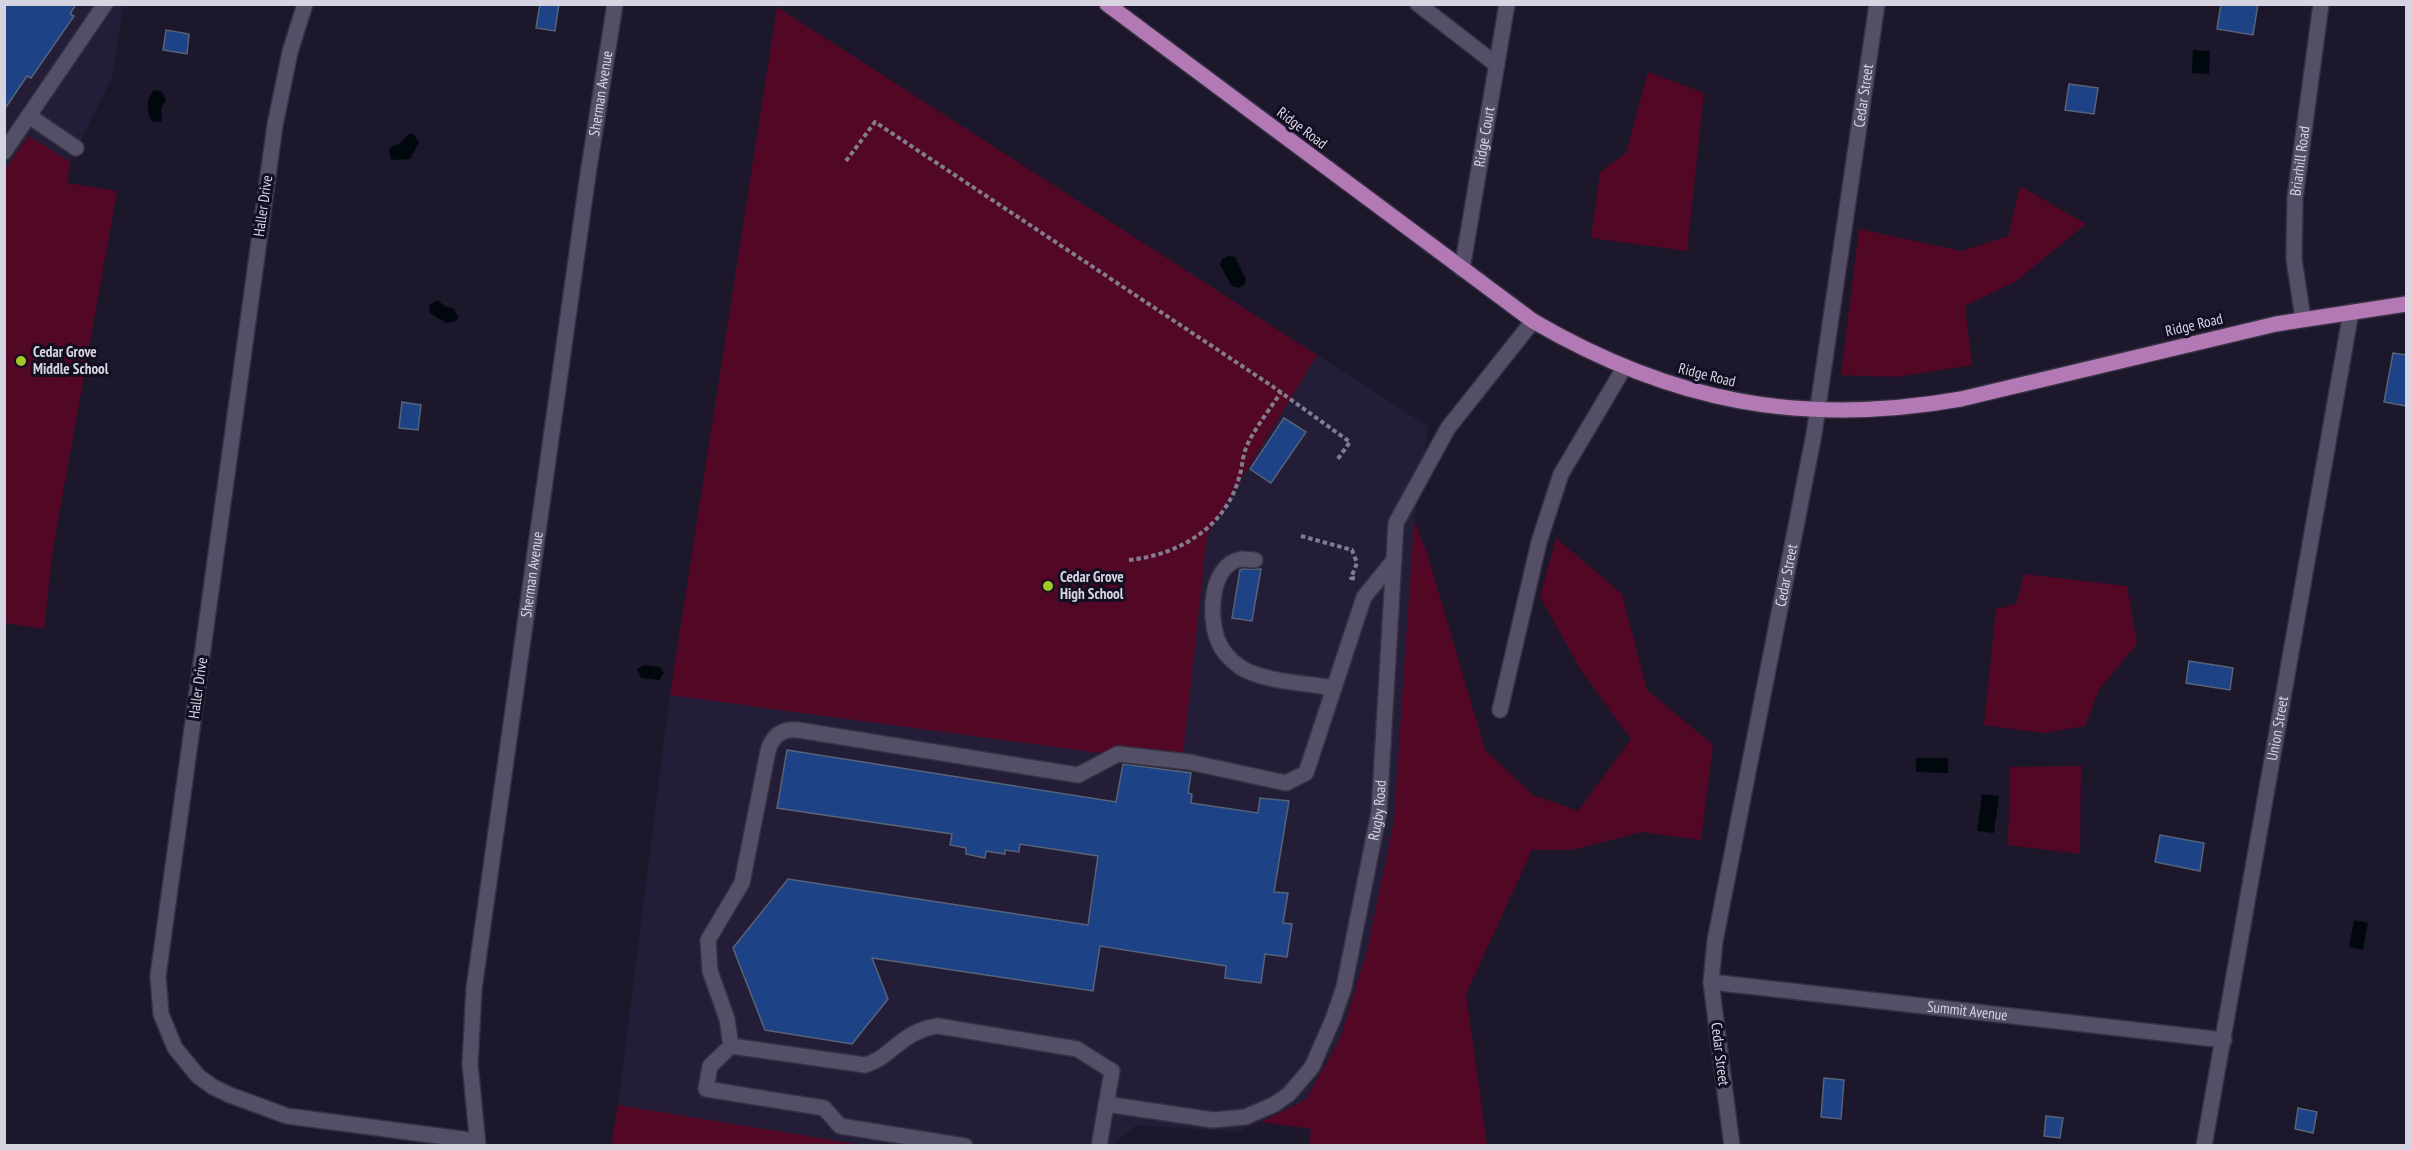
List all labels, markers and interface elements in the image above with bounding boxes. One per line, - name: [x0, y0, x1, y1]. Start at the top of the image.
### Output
- street label: Sherman Avenue: [584, 49, 616, 138]
- street label: Cedar Street: [1849, 63, 1877, 128]
- street label: Ridge Road: [1273, 102, 1331, 153]
- street label: Ridge Court: [1469, 105, 1498, 168]
- street label: Briarhill Road: [2285, 125, 2314, 197]
- street label: Haller Drive: [249, 174, 276, 238]
- street label: Ridge Road: [2163, 309, 2224, 340]
- place label: Cedar Grove Middle School: [33, 342, 109, 378]
- marker: Cedar Grove Middle School: [14, 354, 28, 368]
- street label: Ridge Road: [1676, 358, 1738, 391]
- street label: Sherman Avenue: [516, 530, 547, 619]
- street label: Cedar Street: [1770, 542, 1801, 608]
- place label: Cedar Grove High School: [1060, 567, 1124, 603]
- marker: Cedar Grove High School: [1041, 579, 1055, 593]
- street label: Haller Drive: [184, 656, 211, 720]
- street label: Union Street: [2262, 695, 2292, 762]
- street label: Rugby Road: [1364, 780, 1390, 842]
- street label: Summit Avenue: [1926, 997, 2009, 1024]
- street label: Cedar Street: [1707, 1021, 1734, 1087]

